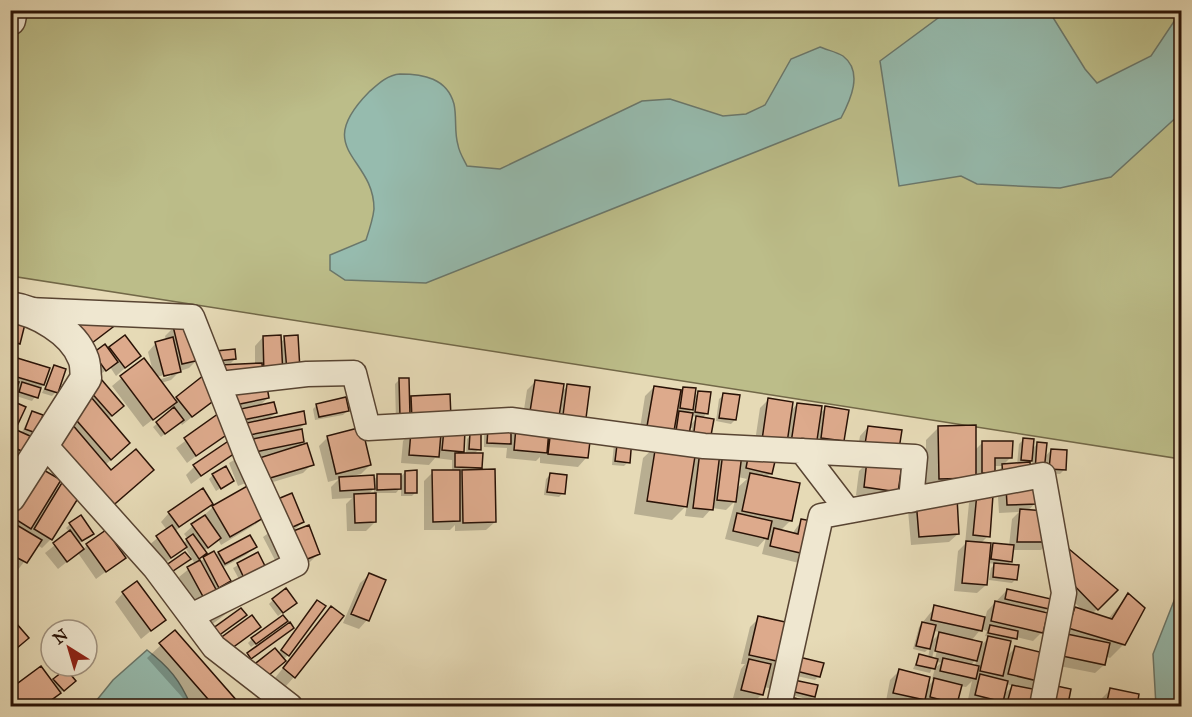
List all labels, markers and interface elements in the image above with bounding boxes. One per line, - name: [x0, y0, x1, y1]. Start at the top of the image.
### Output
- north arrow: [39, 618, 99, 678]
- text: N: [49, 624, 72, 648]

